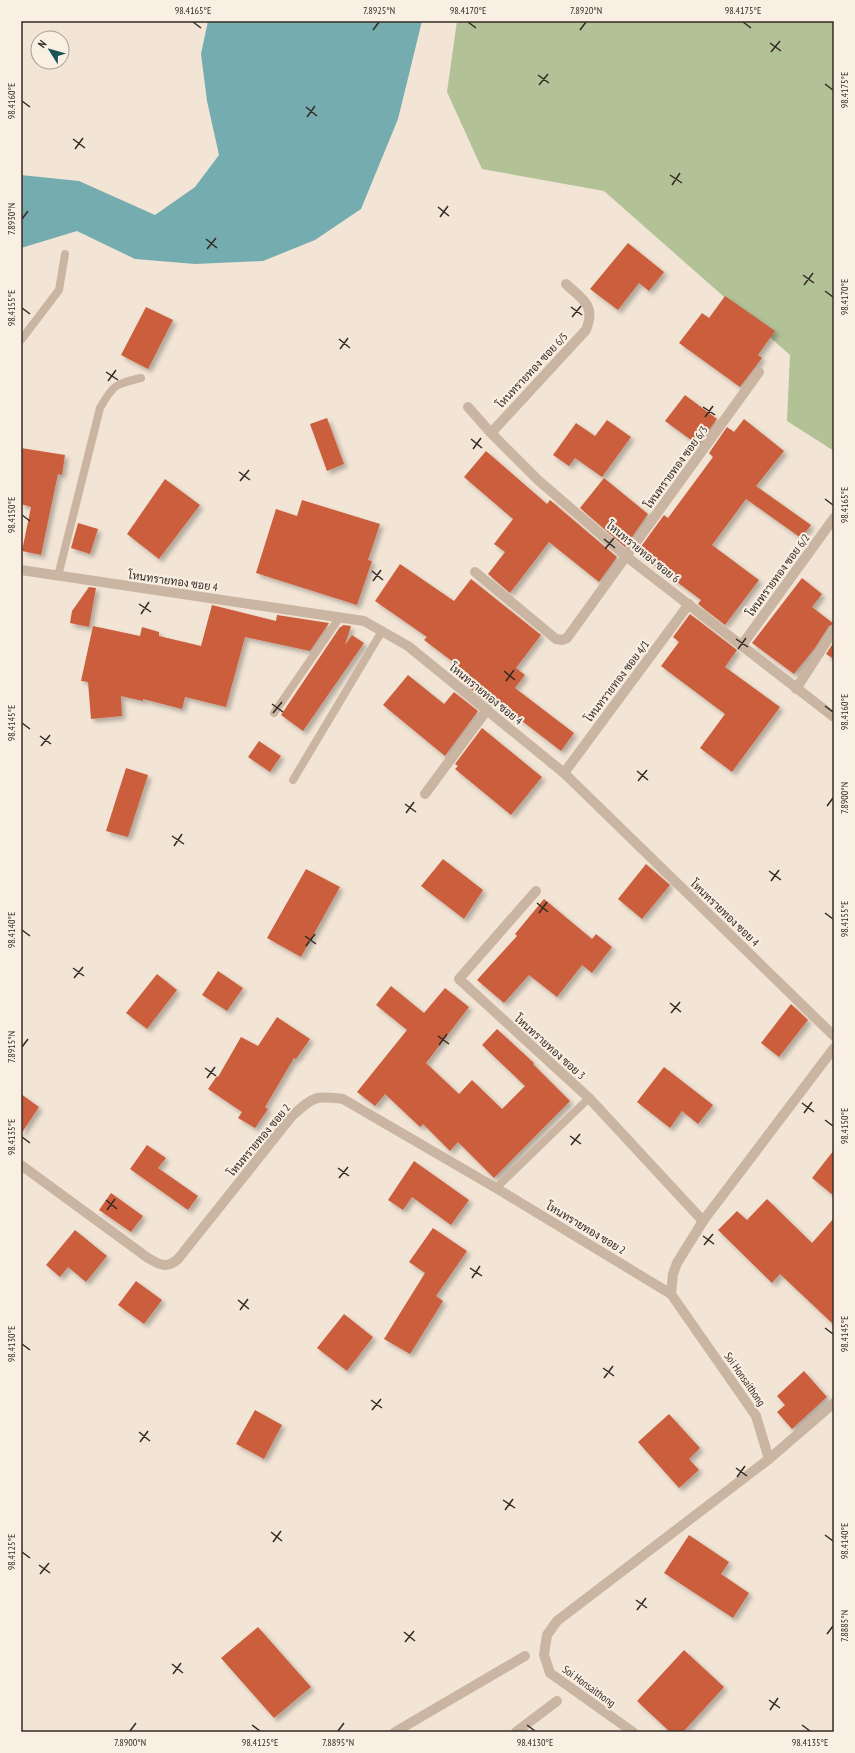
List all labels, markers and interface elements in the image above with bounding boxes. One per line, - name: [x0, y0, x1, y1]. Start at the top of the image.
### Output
- text: 98.4165°E: [175, 4, 211, 17]
- text: 7.8925°N: [363, 4, 395, 17]
- text: 98.4170°E: [450, 4, 486, 17]
- text: 7.8920°N: [570, 4, 602, 17]
- text: 98.4175°E: [725, 4, 761, 17]
- north arrow: [30, 30, 70, 70]
- text: N: [35, 37, 49, 51]
- text: 98.4175°E: [838, 72, 851, 108]
- text: 98.4160°E: [5, 83, 18, 119]
- text: 7.8930°N: [5, 203, 18, 235]
- text: 98.4170°E: [838, 279, 851, 315]
- text: 98.4155°E: [5, 290, 18, 326]
- street label: โหนทรายทอง ซอย 6/5: [492, 329, 571, 411]
- street label: โหนทรายทอง ซอย 6/3: [640, 422, 711, 512]
- text: 98.4165°E: [838, 487, 851, 523]
- text: 98.4150°E: [5, 497, 18, 533]
- street label: โหนทรายทอง ซอย 6: [603, 517, 683, 586]
- street label: โหนทรายทอง ซอย 6/2: [742, 530, 813, 620]
- street label: โหนทรายทอง ซอย 4: [126, 567, 219, 594]
- street label: โหนทรายทอง ซอย 4/1: [580, 637, 652, 725]
- street label: โหนทรายทอง ซอย 4: [446, 659, 526, 728]
- text: 98.4160°E: [838, 694, 851, 730]
- text: 98.4145°E: [5, 705, 18, 741]
- text: 7.8900°N: [838, 782, 851, 814]
- street label: โหนทรายทอง ซอย 4: [687, 875, 763, 949]
- text: 98.4155°E: [838, 901, 851, 937]
- text: 98.4140°E: [5, 912, 18, 948]
- street label: โหนทรายทอง ซอย 3: [511, 1010, 589, 1082]
- text: 7.8915°N: [5, 1031, 18, 1063]
- street label: โหนทรายทอง ซอย 2: [223, 1100, 293, 1180]
- text: 98.4150°E: [838, 1108, 851, 1144]
- text: 98.4135°E: [5, 1119, 18, 1155]
- street label: โหนทรายทอง ซอย 2: [543, 1197, 629, 1257]
- text: 98.4145°E: [838, 1316, 851, 1352]
- text: 98.4130°E: [5, 1326, 18, 1362]
- street label: Soi Honsaithong: [721, 1349, 769, 1409]
- text: 98.4140°E: [838, 1523, 851, 1559]
- text: 98.4125°E: [5, 1534, 18, 1570]
- text: 7.8885°N: [838, 1610, 851, 1642]
- street label: Soi Honsaithong: [560, 1662, 619, 1710]
- text: 7.8900°N: [114, 1736, 146, 1749]
- text: 98.4125°E: [242, 1736, 278, 1749]
- text: 7.8895°N: [322, 1736, 354, 1749]
- text: 98.4130°E: [517, 1736, 553, 1749]
- text: 98.4135°E: [792, 1736, 828, 1749]

